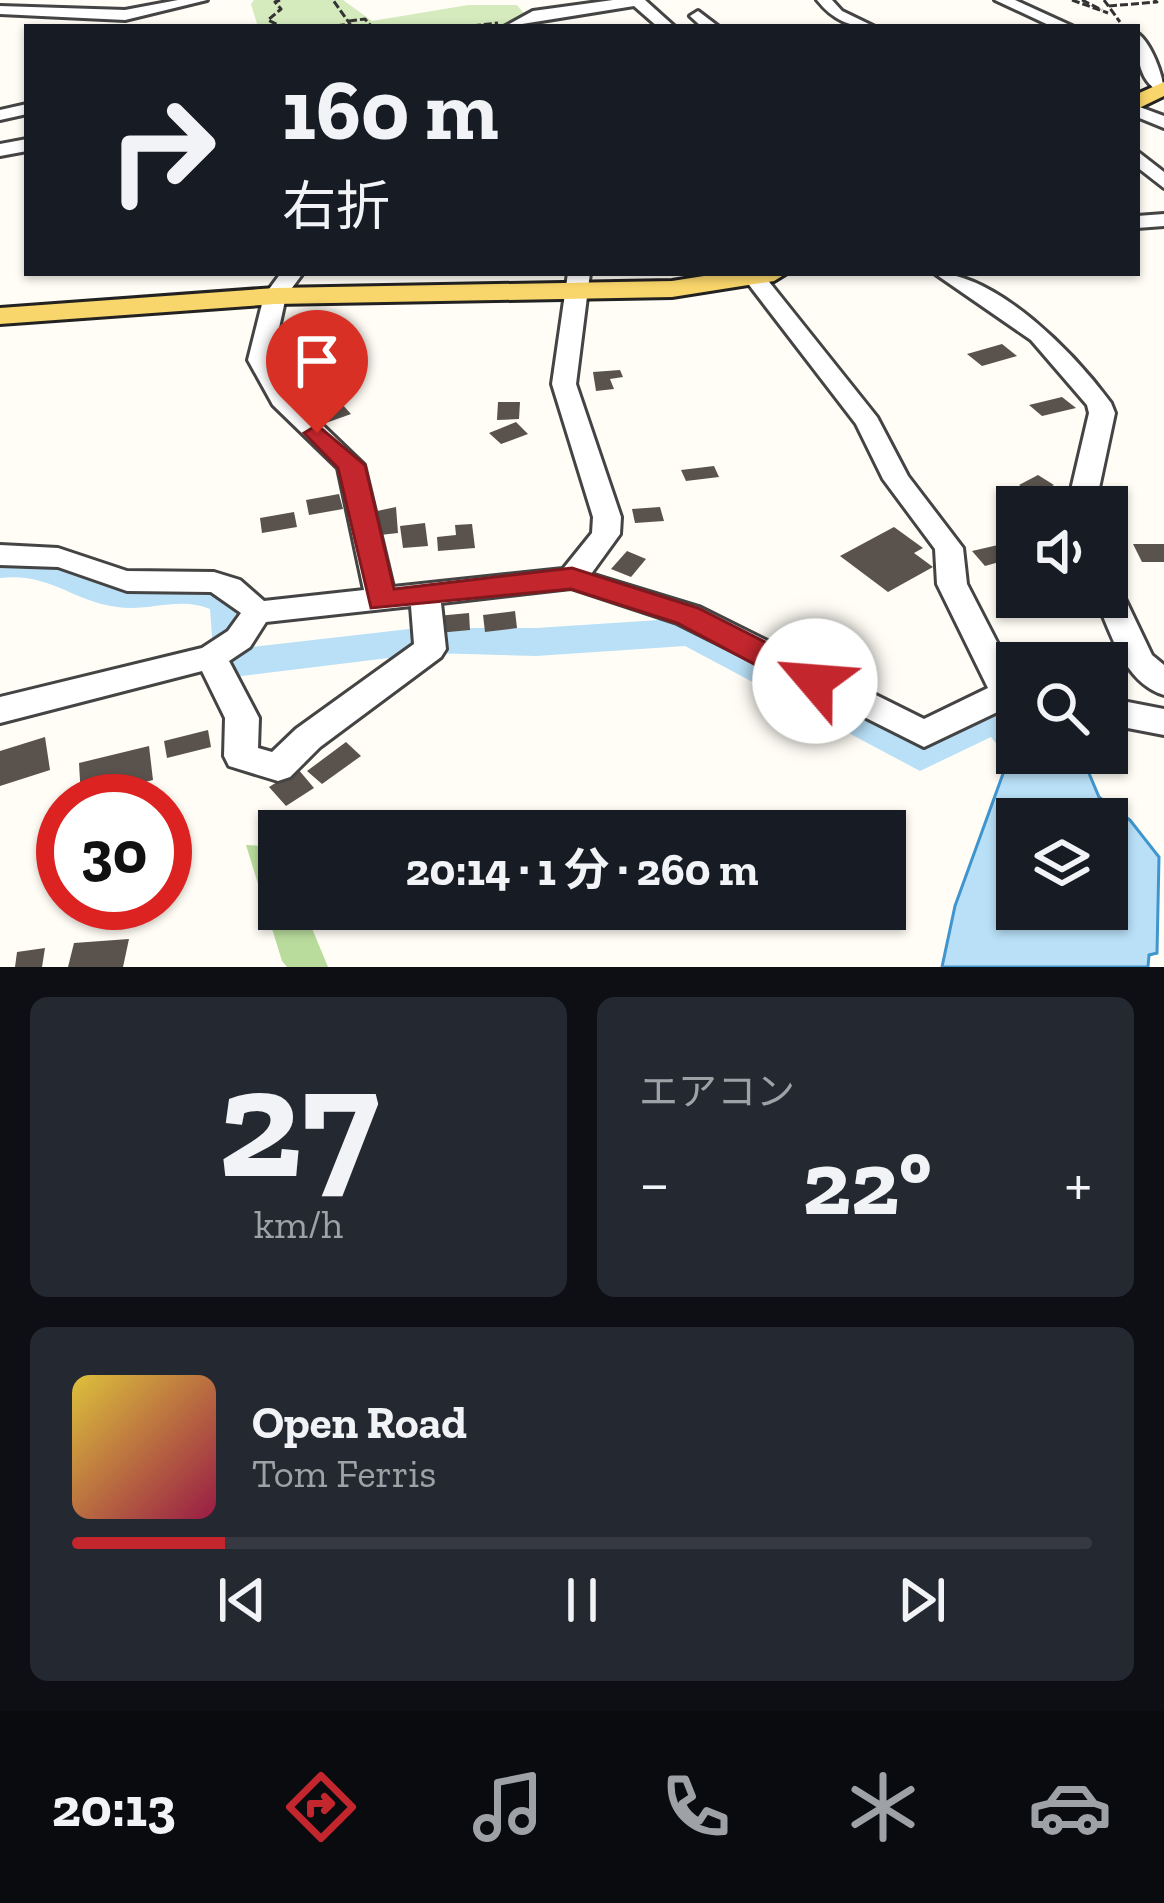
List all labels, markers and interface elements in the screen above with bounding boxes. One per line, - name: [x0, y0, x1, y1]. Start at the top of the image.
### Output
- text: 160 m: [282, 60, 499, 161]
- icon: right: [84, 72, 240, 228]
- text: 右折: [282, 174, 390, 239]
- pin: [266, 310, 368, 433]
- icon: arrive: [284, 328, 350, 394]
- map controls: [996, 486, 1128, 930]
- button: sound: [996, 486, 1128, 618]
- position arrow: [752, 618, 878, 744]
- button: search: [996, 642, 1128, 774]
- speed limit sign: 30: [36, 774, 192, 930]
- button: layers: [996, 798, 1128, 930]
- text: 20:14 · 1 分 · 260 m: [405, 843, 759, 897]
- text: 27: [218, 1029, 379, 1216]
- text: エアコン: [639, 1068, 795, 1115]
- text: 22°: [802, 1129, 932, 1237]
- text: −: [639, 1144, 670, 1223]
- text: +: [1064, 1144, 1092, 1223]
- text: km/h: [254, 1201, 343, 1248]
- text: Open Road: [252, 1396, 467, 1450]
- text: Tom Ferris: [252, 1450, 436, 1497]
- icon: previous: [209, 1567, 275, 1633]
- icon: pause: [549, 1567, 615, 1633]
- icon: next: [889, 1567, 955, 1633]
- icon: directions: [279, 1765, 363, 1849]
- icon: music: [466, 1765, 550, 1849]
- icon: phone: [654, 1765, 738, 1849]
- icon: climate: [841, 1765, 925, 1849]
- icon: car: [1028, 1765, 1112, 1849]
- text: 20:13: [52, 1775, 176, 1840]

